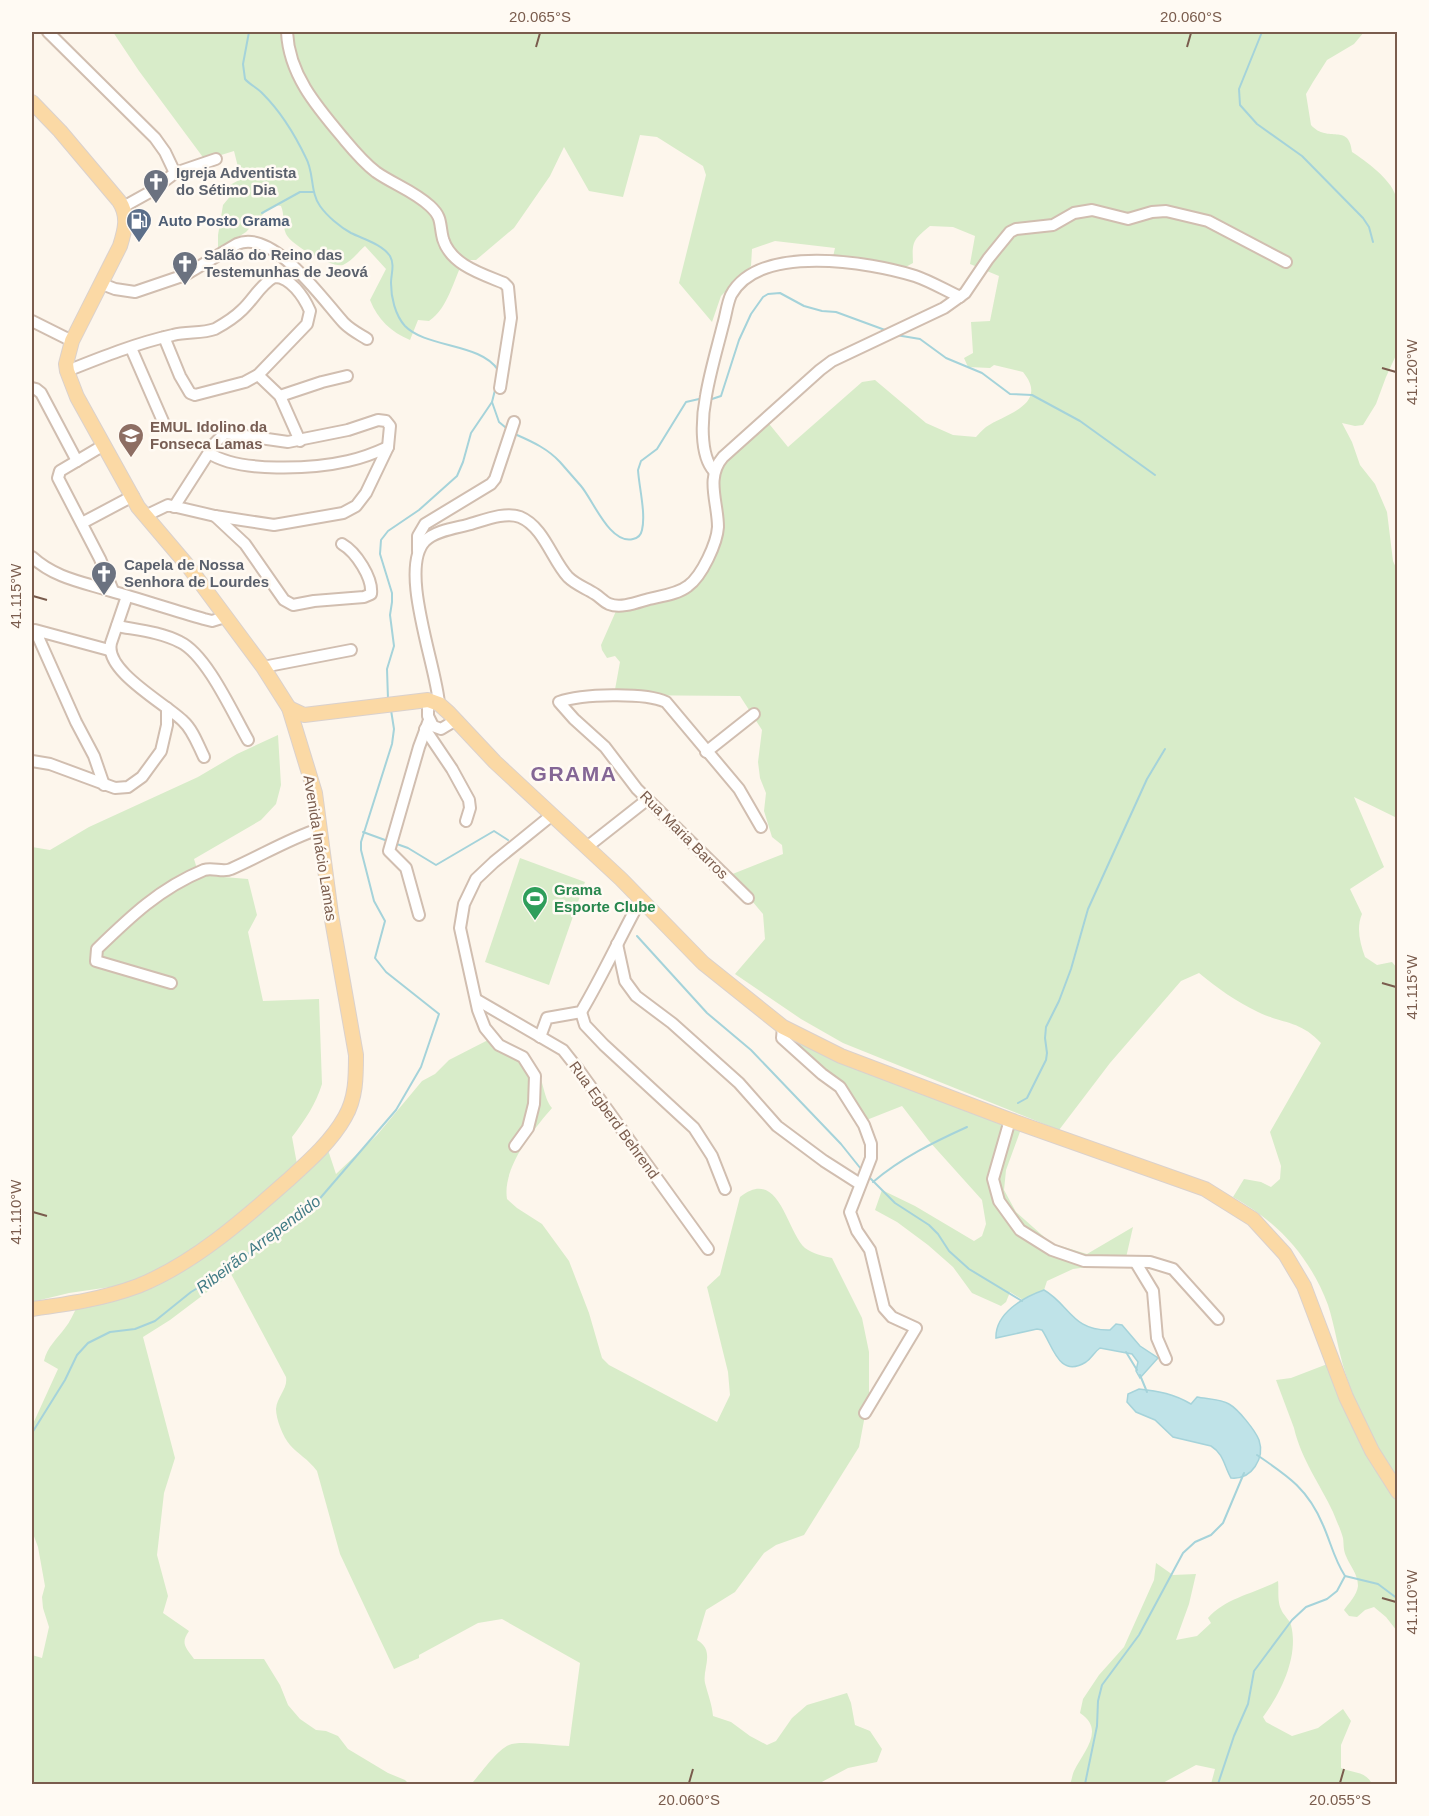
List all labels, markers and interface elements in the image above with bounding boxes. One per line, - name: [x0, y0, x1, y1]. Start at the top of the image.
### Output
- text: 20.065°S: [509, 8, 571, 25]
- text: 20.060°S: [1160, 8, 1222, 25]
- place label: Igreja Adventista do Sétimo Dia: [176, 164, 297, 198]
- church icon: Igreja Adventista do Sétimo Dia: [141, 167, 171, 205]
- fuel station icon: Auto Posto Grama: [124, 206, 154, 244]
- place label: Auto Posto Grama: [158, 212, 290, 229]
- place label: Salão do Reino das Testemunhas de Jeová: [204, 246, 369, 280]
- church icon: Salão do Reino das Testemunhas de Jeová: [170, 249, 200, 287]
- text: 41.120°W: [1403, 338, 1420, 405]
- place label: EMUL Idolino da Fonseca Lamas: [150, 418, 268, 452]
- school or university icon: EMUL Idolino da Fonseca Lamas: [116, 421, 146, 459]
- place label: Capela de Nossa Senhora de Lourdes: [124, 556, 269, 590]
- church icon: Capela de Nossa Senhora de Lourdes: [89, 559, 119, 597]
- text: 41.115°W: [7, 563, 24, 628]
- district label: GRAMA: [531, 762, 617, 785]
- street label: Avenida Inácio Lamas: [301, 774, 340, 922]
- street label: Rua Maria Barros: [637, 787, 732, 882]
- place label: Grama Esporte Clube: [554, 881, 656, 915]
- sports icon: Grama Esporte Clube: [520, 884, 550, 922]
- text: 41.115°W: [1403, 954, 1420, 1019]
- street label: Rua Egberd Behrend: [566, 1058, 663, 1182]
- text: 41.110°W: [7, 1179, 24, 1244]
- water label: Ribeirão Arrependido: [193, 1192, 324, 1297]
- text: 41.110°W: [1403, 1569, 1420, 1634]
- text: 20.060°S: [658, 1791, 720, 1808]
- text: 20.055°S: [1309, 1791, 1371, 1808]

